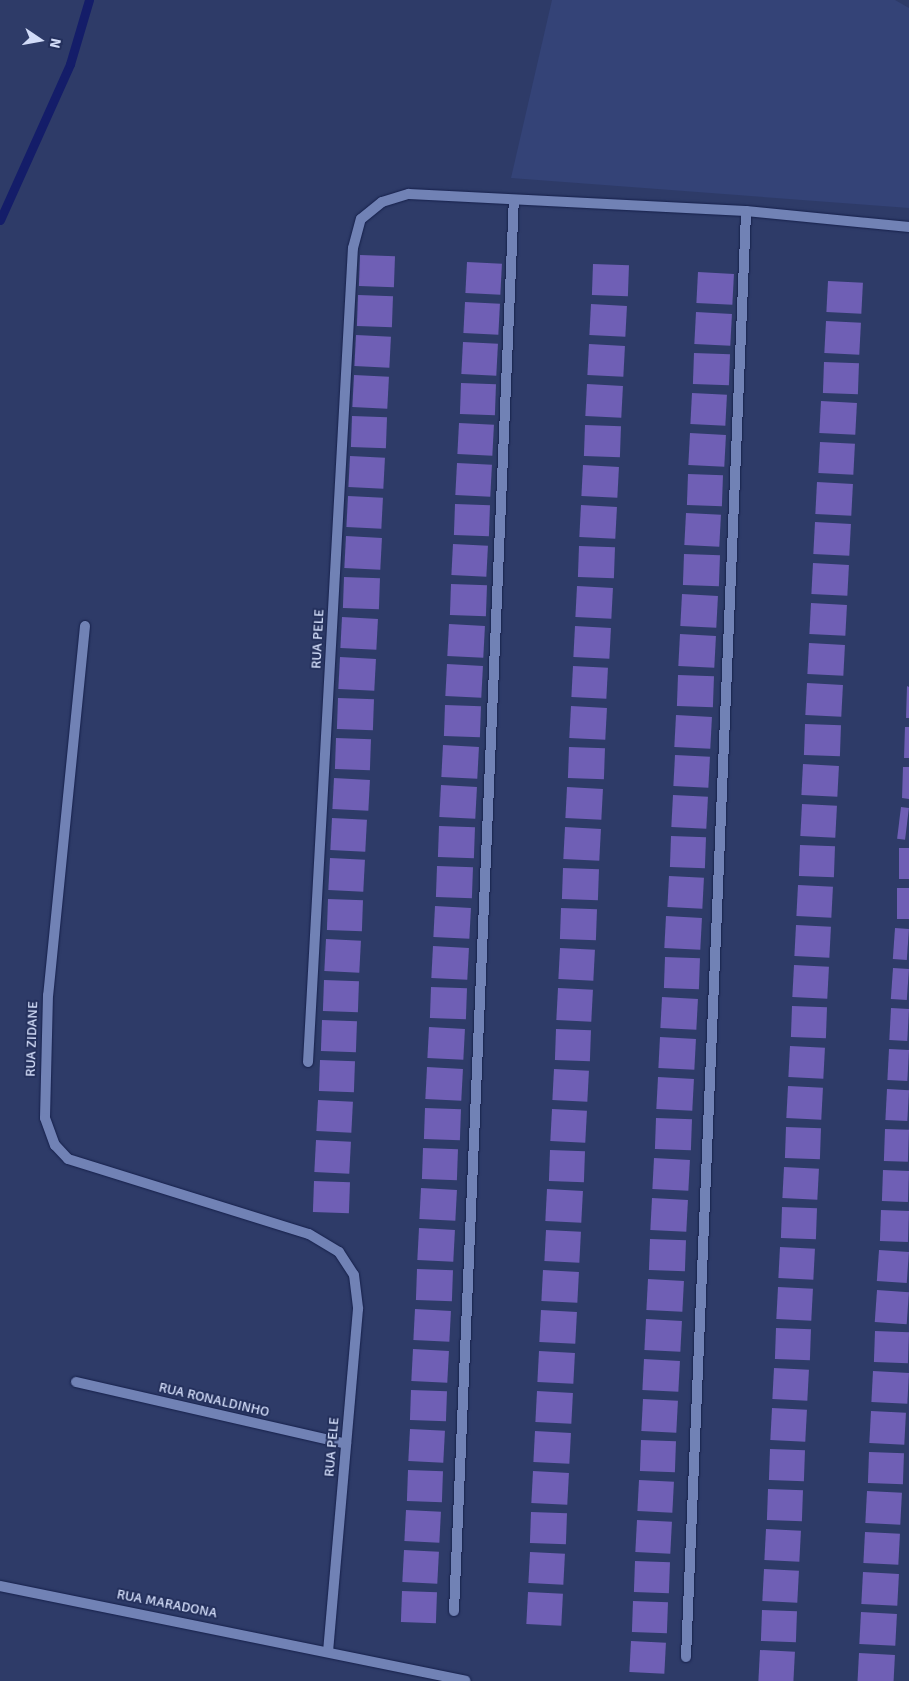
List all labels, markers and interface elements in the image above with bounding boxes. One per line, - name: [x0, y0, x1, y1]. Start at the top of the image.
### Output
- north arrow: [15, 15, 65, 65]
- text: N: [46, 37, 64, 50]
- street label: RUA PELE: [308, 609, 328, 669]
- street label: RUA ZIDANE: [22, 1001, 42, 1077]
- street label: RUA RONALDINHO: [157, 1379, 271, 1421]
- street label: RUA PELE: [321, 1416, 343, 1478]
- street label: RUA MARADONA: [115, 1586, 219, 1622]

